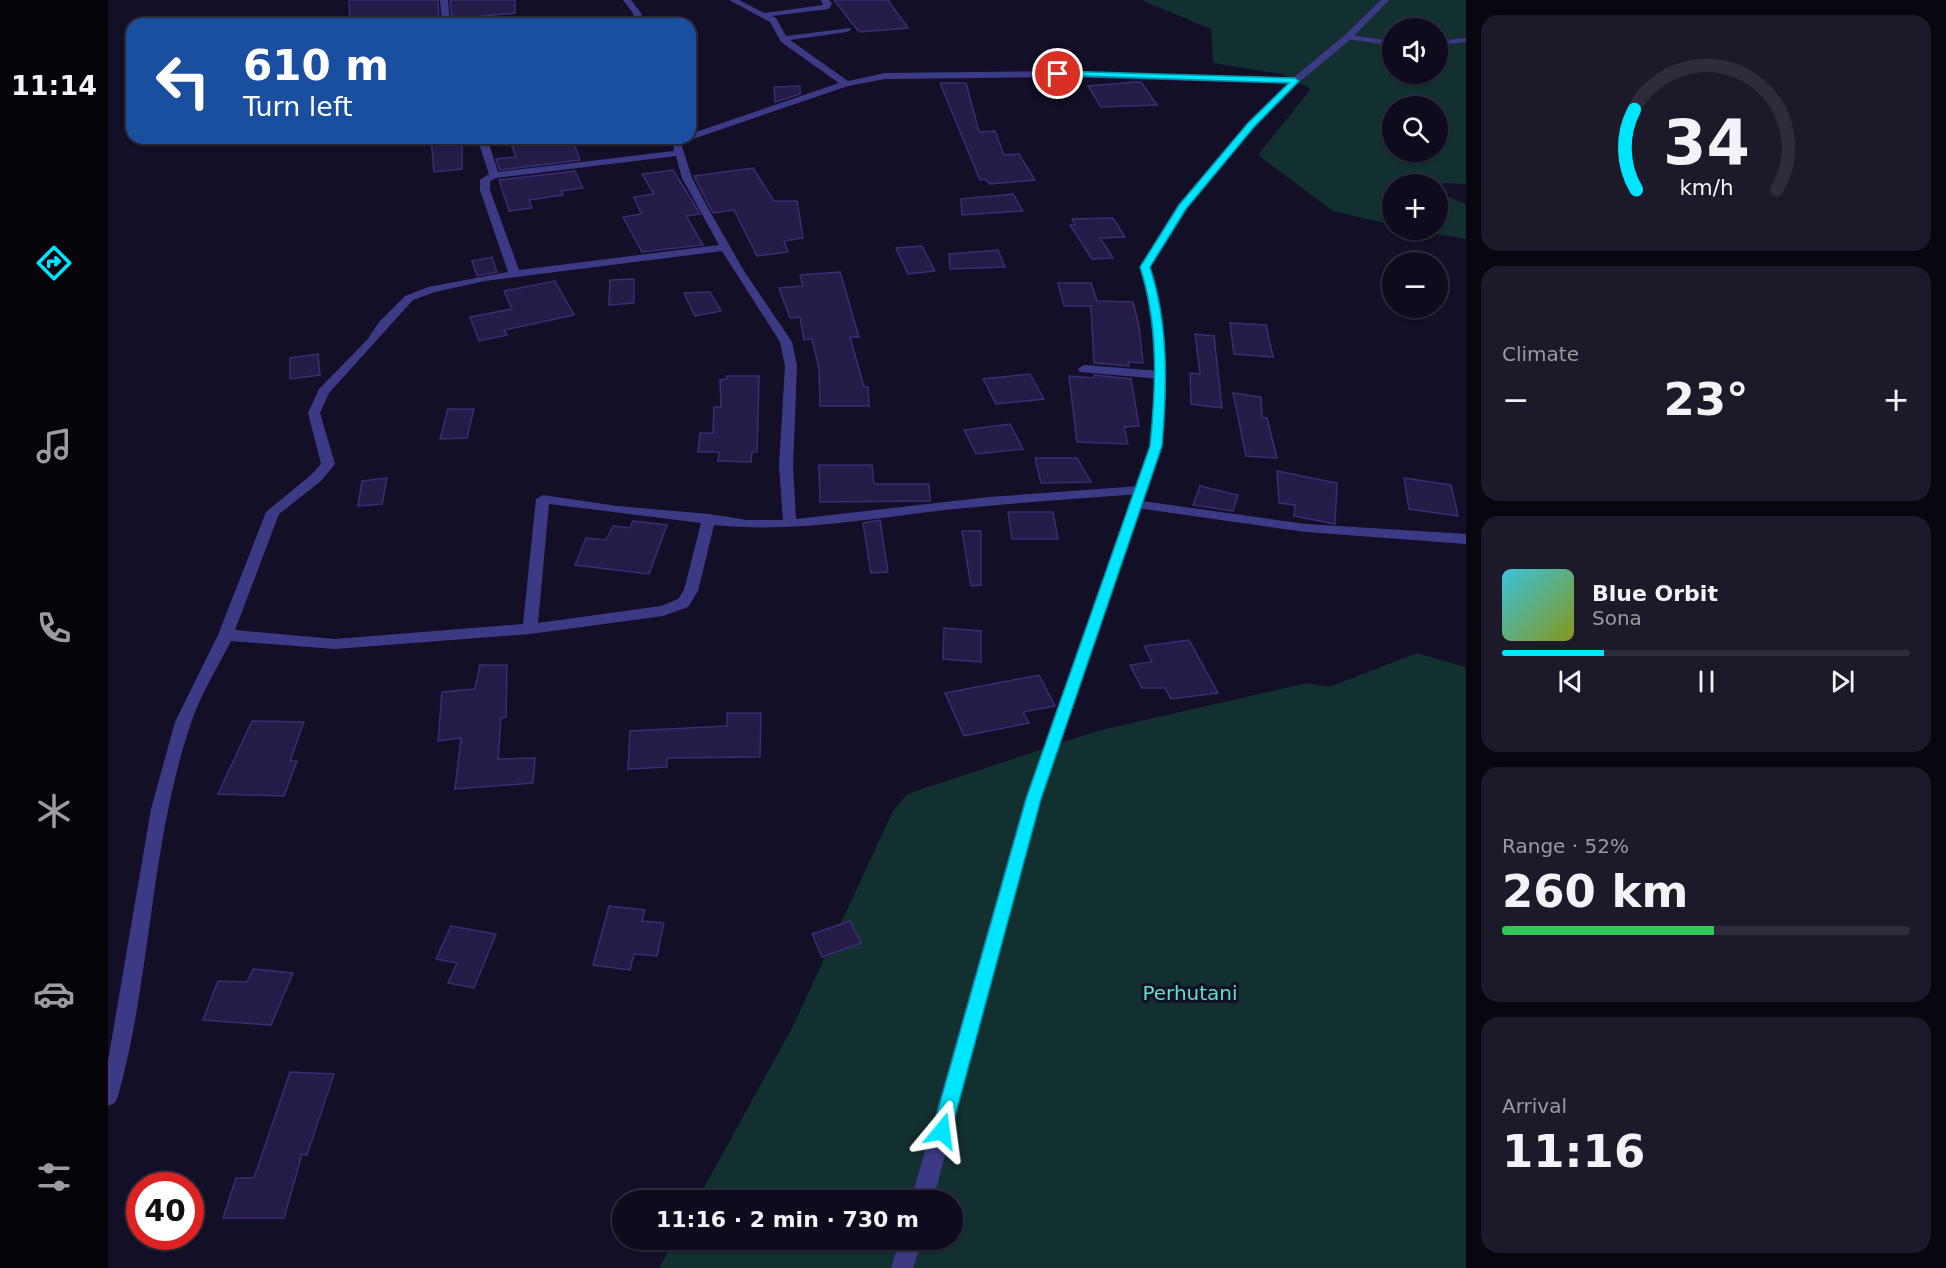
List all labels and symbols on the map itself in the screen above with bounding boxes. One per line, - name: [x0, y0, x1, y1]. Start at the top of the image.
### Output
- pin: [1032, 48, 1083, 99]
- park label: Perhutani: [1142, 981, 1238, 1005]
- position arrow: [910, 1099, 974, 1163]
- speed limit sign: 40: [126, 1172, 204, 1250]

